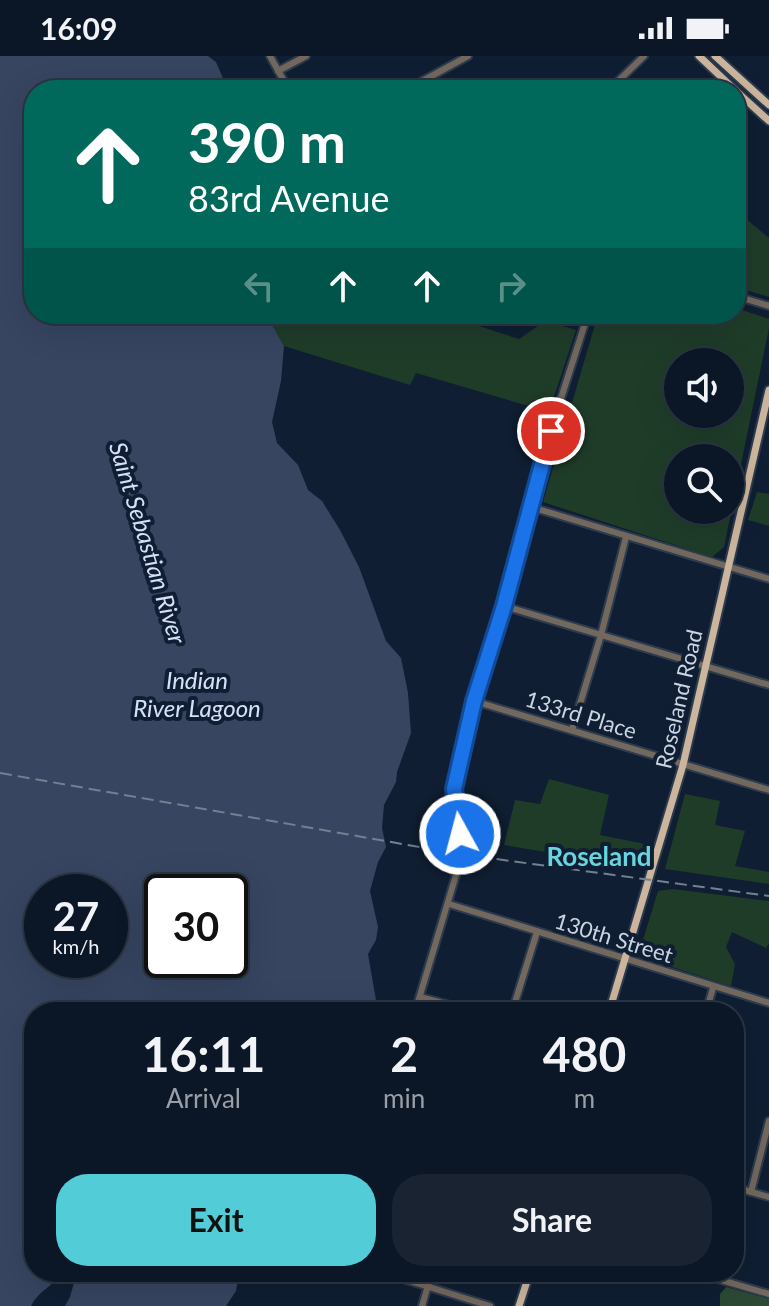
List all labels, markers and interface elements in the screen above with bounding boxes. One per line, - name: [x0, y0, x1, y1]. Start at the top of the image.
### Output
- text: 16:09: [40, 10, 117, 46]
- text: 390 m: [188, 108, 346, 175]
- icon: ahead: [56, 112, 160, 216]
- text: 83rd Avenue: [188, 176, 390, 220]
- icon: left: [237, 264, 281, 308]
- icon: ahead: [321, 264, 365, 308]
- icon: ahead: [405, 264, 449, 308]
- icon: right: [489, 264, 533, 308]
- map controls: [664, 348, 744, 524]
- button: sound: [664, 348, 744, 428]
- pin: [517, 397, 585, 465]
- icon: arrive: [529, 409, 573, 453]
- water label: Saint Sebastian River: [104, 438, 193, 648]
- button: search: [664, 444, 744, 524]
- street label: Roseland Road: [649, 627, 708, 771]
- water label: Indian River Lagoon: [133, 665, 261, 722]
- street label: 133rd Place: [522, 685, 640, 744]
- position arrow: [418, 792, 502, 876]
- district label: Roseland: [546, 840, 652, 872]
- speed limit sign: 30: [144, 874, 248, 978]
- text: 27: [53, 892, 99, 940]
- street label: 130th Street: [552, 907, 677, 968]
- text: km/h: [53, 934, 99, 958]
- text: 16:11: [142, 1025, 265, 1082]
- text: 2: [390, 1025, 418, 1082]
- text: 480: [543, 1025, 626, 1082]
- text: Arrival: [166, 1082, 241, 1114]
- text: min: [383, 1082, 425, 1114]
- text: m: [574, 1082, 595, 1114]
- button: Exit: [56, 1174, 376, 1266]
- button: Share: [392, 1174, 712, 1266]

